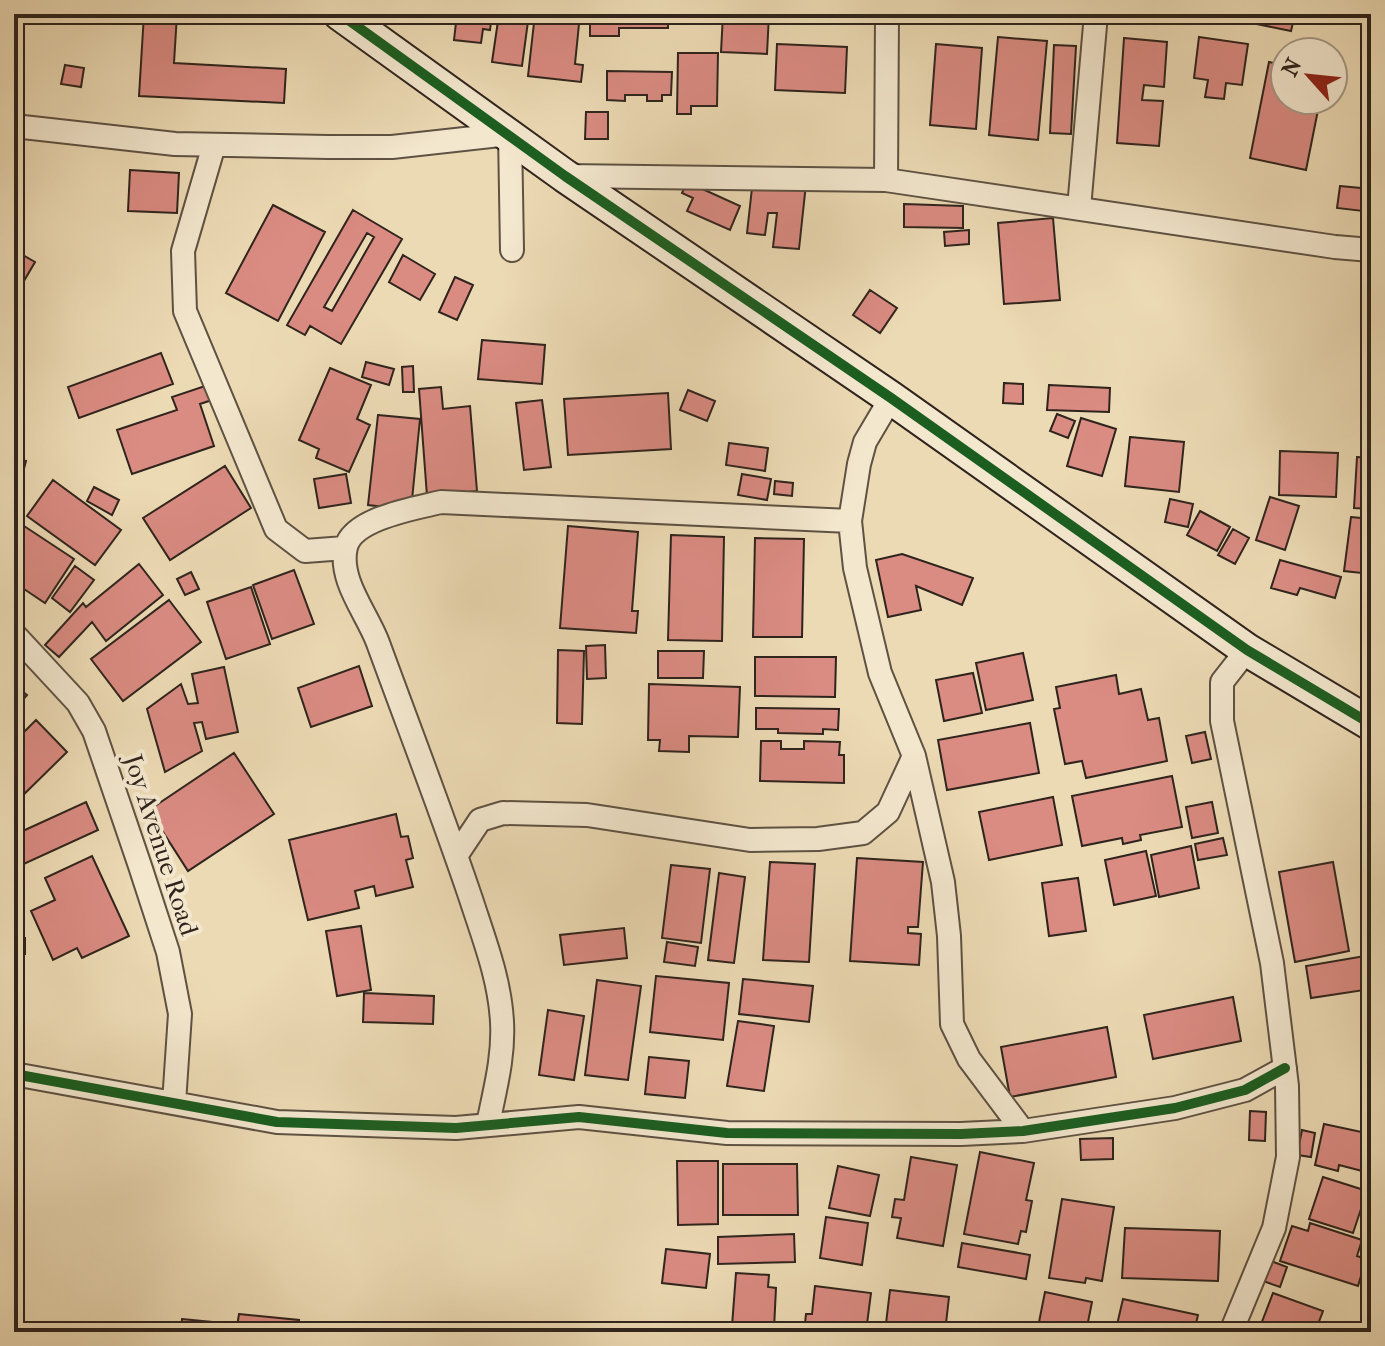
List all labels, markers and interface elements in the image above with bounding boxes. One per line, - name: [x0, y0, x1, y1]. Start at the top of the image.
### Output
- north arrow: [1269, 36, 1349, 116]
- text: N: [1277, 54, 1308, 81]
- street label: Joy Avenue Road: [117, 749, 205, 940]

